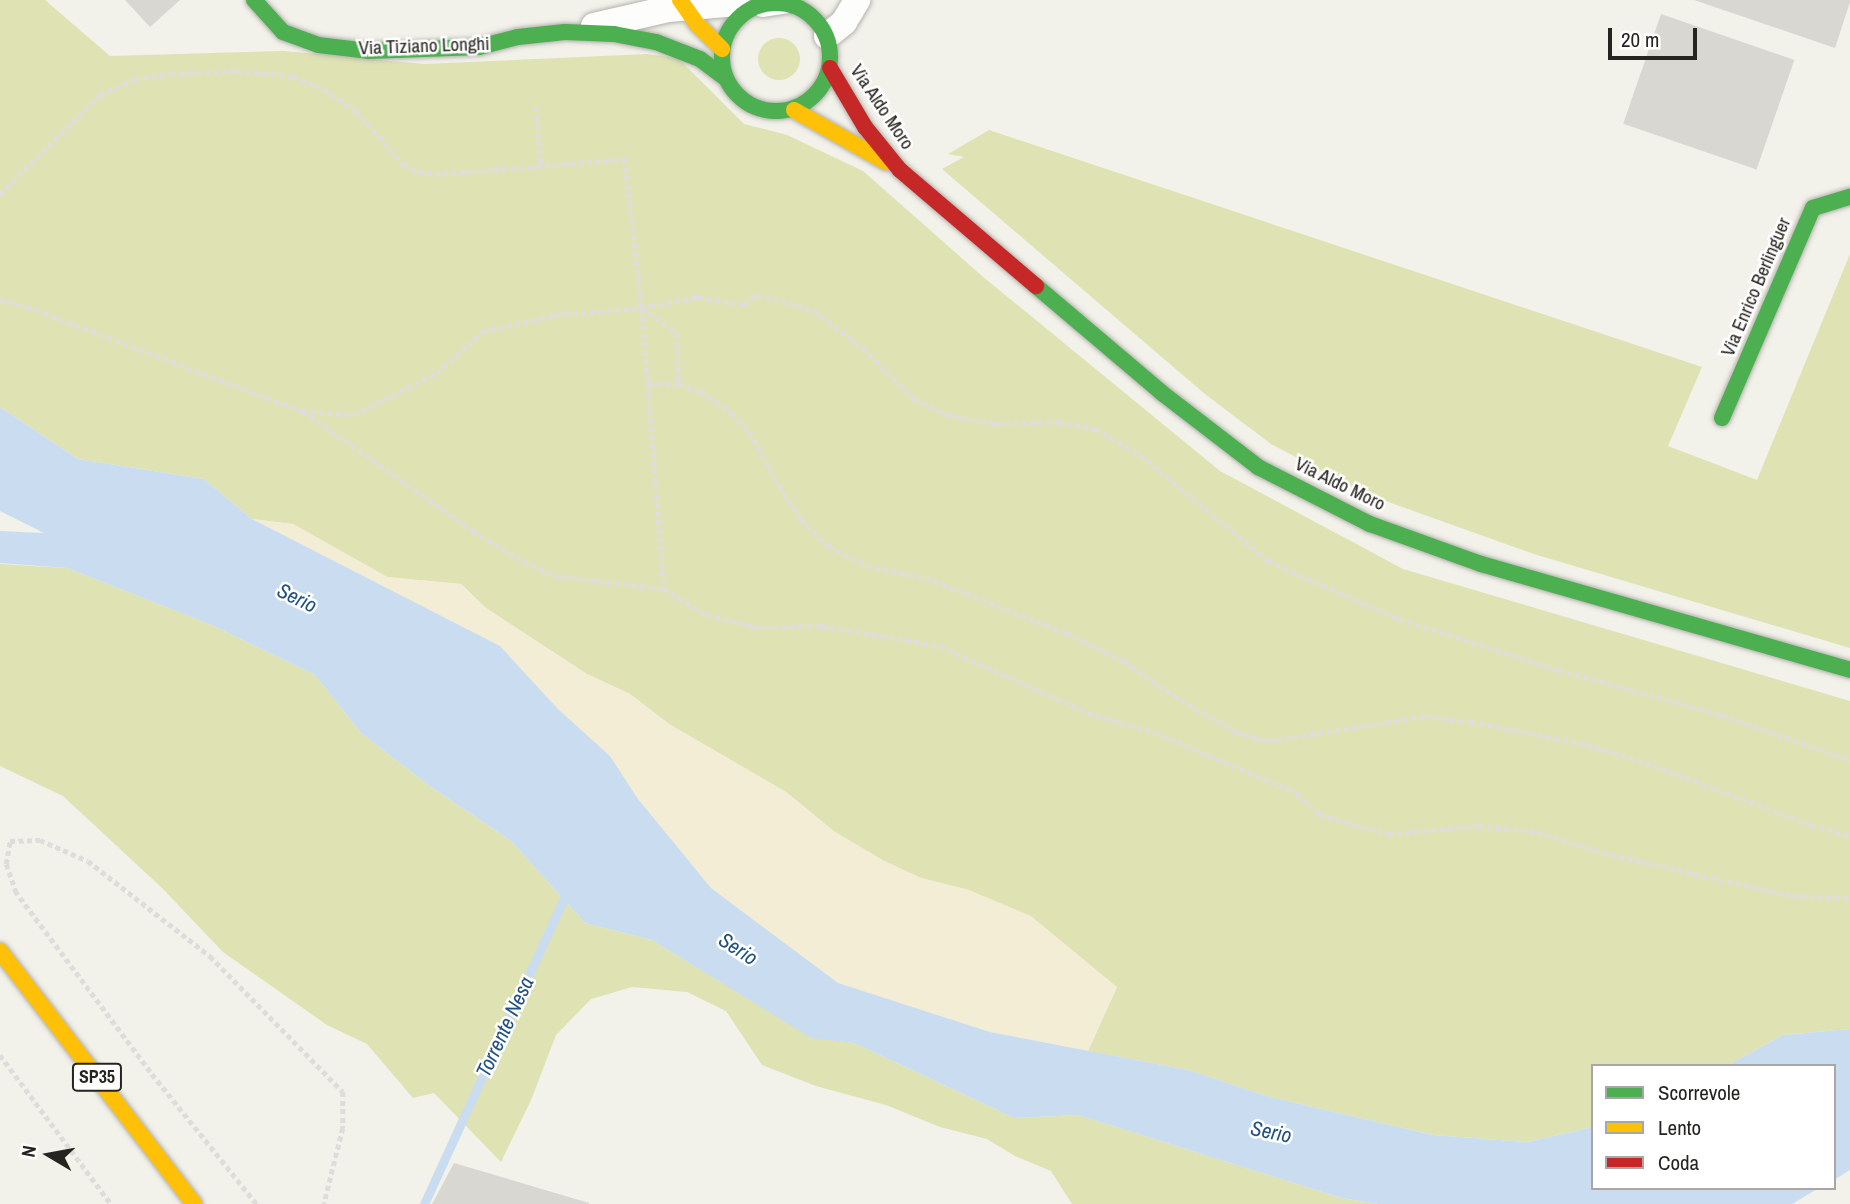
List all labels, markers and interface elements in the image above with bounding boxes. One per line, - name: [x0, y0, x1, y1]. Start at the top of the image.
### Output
- scale bar: [1612, 14, 1701, 58]
- text: 20 m: [1621, 25, 1659, 54]
- street label: Via Tiziano Longhi: [358, 32, 490, 60]
- street label: Via Aldo Moro: [845, 60, 919, 154]
- street label: Via Enrico Berlinguer: [1716, 214, 1796, 360]
- street label: Via Aldo Moro: [1291, 452, 1389, 516]
- water label: Serio: [273, 578, 321, 618]
- water label: Serio: [714, 927, 762, 971]
- water label: Torrente Nesa: [471, 973, 539, 1081]
- road number: SP35: [71, 1062, 123, 1092]
- legend: [1591, 1064, 1836, 1190]
- text: Scorrevole: [1658, 1078, 1740, 1107]
- text: Lento: [1658, 1113, 1701, 1142]
- water label: Serio: [1248, 1116, 1294, 1148]
- north arrow: [14, 1120, 84, 1190]
- text: N: [15, 1144, 42, 1159]
- text: Coda: [1658, 1148, 1699, 1177]

